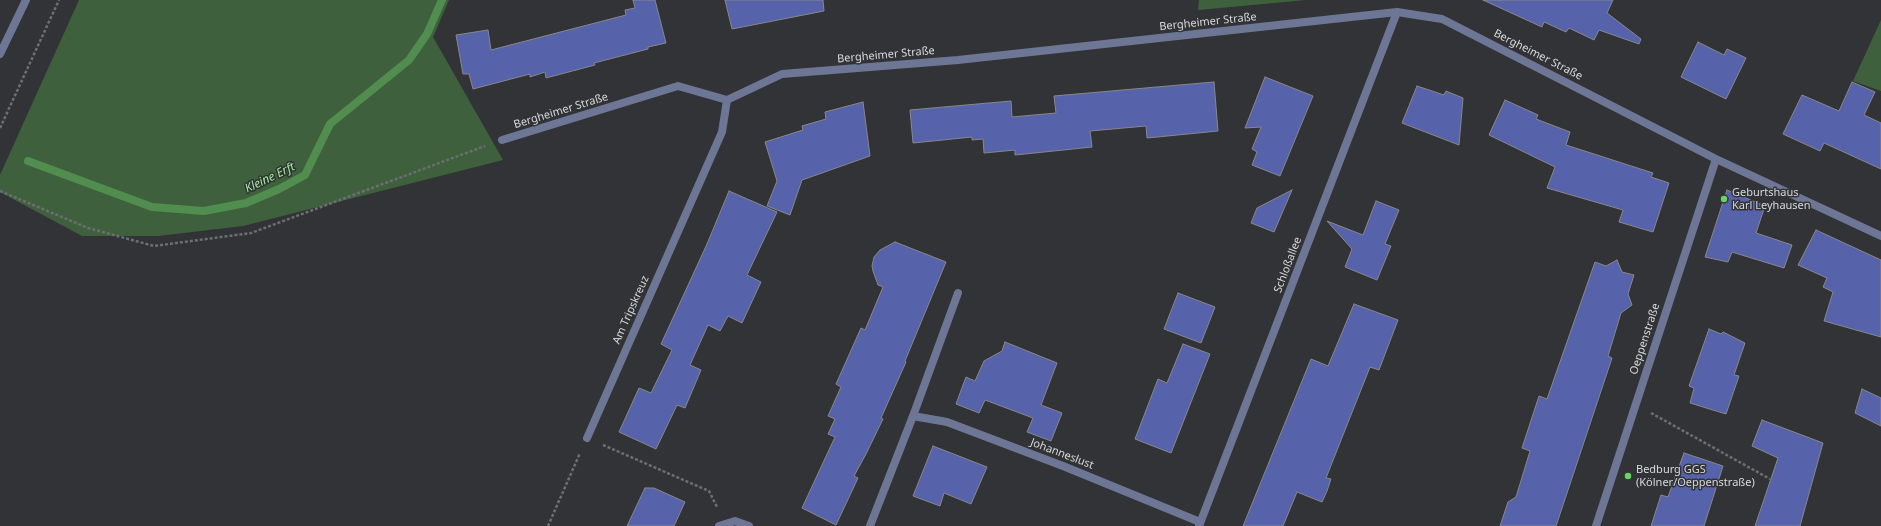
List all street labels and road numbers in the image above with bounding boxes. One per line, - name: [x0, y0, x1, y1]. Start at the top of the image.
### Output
- street label: Bergheimer Straße: [1159, 10, 1257, 34]
- street label: Bergheimer Straße: [1491, 27, 1585, 83]
- street label: Bergheimer Straße: [837, 44, 935, 66]
- street label: Bergheimer Straße: [512, 90, 610, 132]
- street label: Schloßallee: [1271, 235, 1305, 295]
- street label: Am Tripskreuz: [610, 274, 652, 346]
- street label: Oeppenstraße: [1627, 302, 1663, 376]
- street label: Johanneslust: [1029, 436, 1095, 472]

